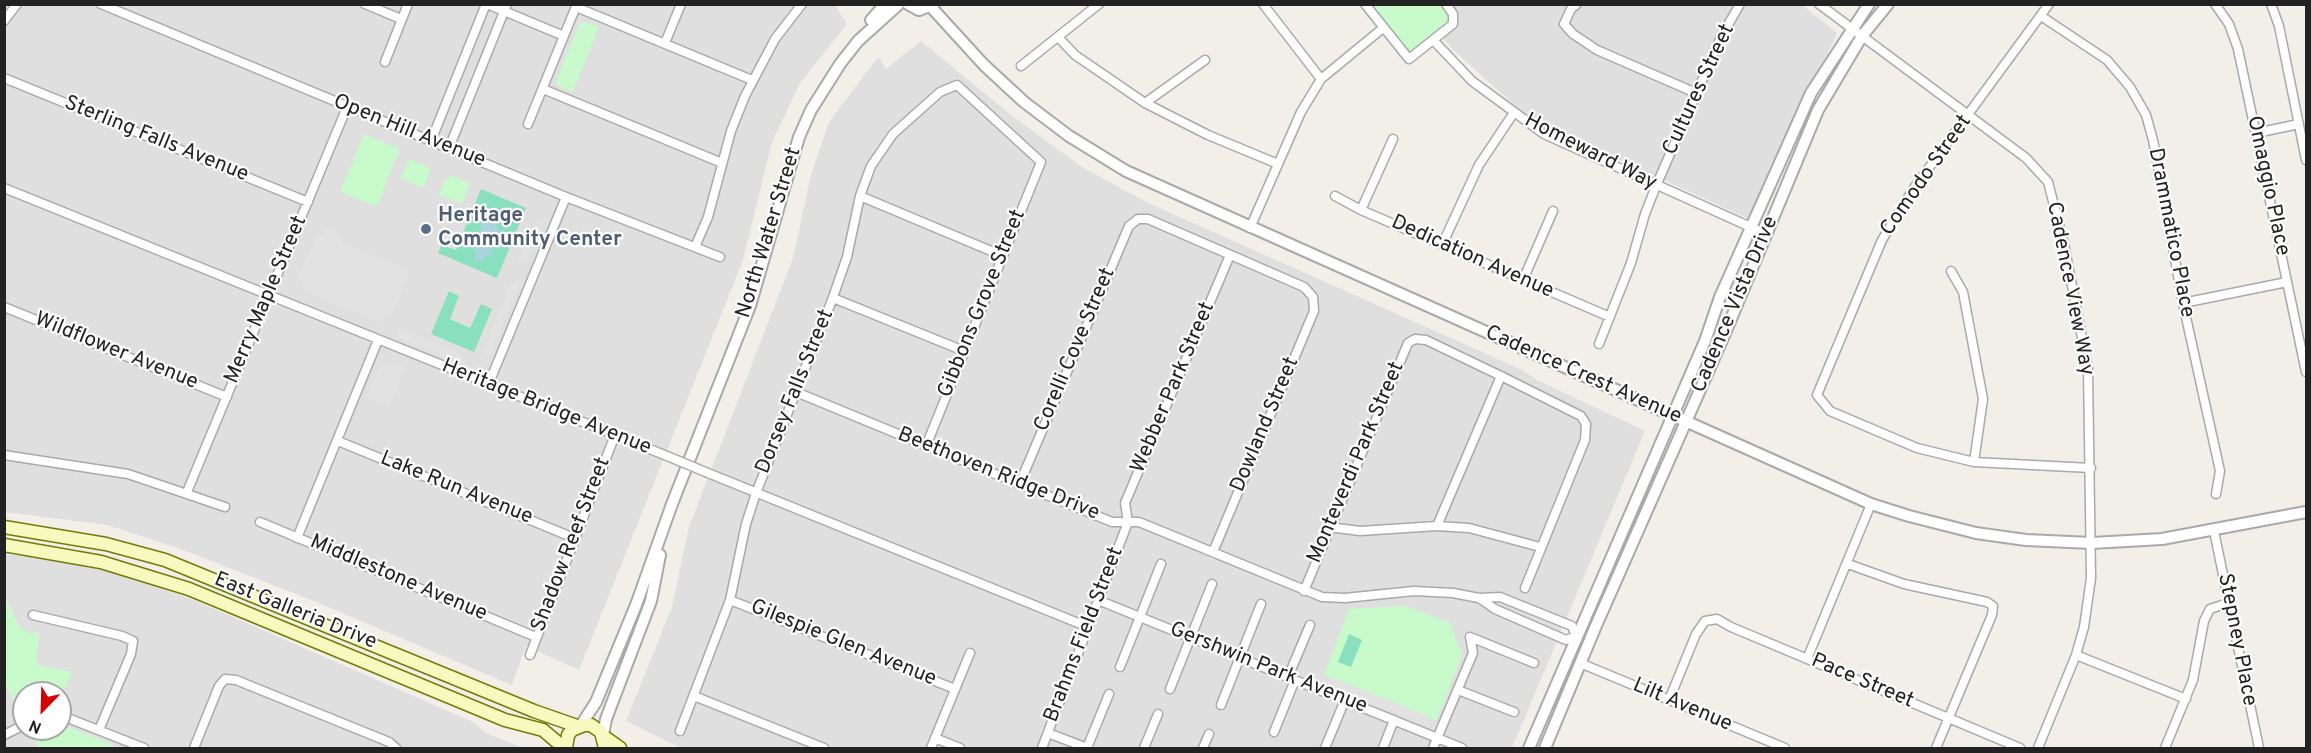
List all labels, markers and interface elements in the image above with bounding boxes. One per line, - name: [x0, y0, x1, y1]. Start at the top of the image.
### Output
- street label: Cultures Street: [1659, 20, 1741, 160]
- street label: Open Hill Avenue: [329, 90, 489, 174]
- street label: Sterling Falls Avenue: [60, 92, 252, 188]
- street label: Homeward Way: [1520, 109, 1660, 197]
- street label: Comodo Street: [1876, 111, 1978, 241]
- street label: Omaggio Place: [2240, 114, 2294, 258]
- street label: North Water Street: [732, 145, 808, 321]
- street label: Drammatico Place: [2141, 146, 2199, 320]
- street label: Cadence View Way: [2040, 200, 2098, 378]
- place label: Heritage Community Center: [438, 204, 622, 254]
- street label: Gibbons Grove Street: [934, 206, 1032, 402]
- street label: Dedication Avenue: [1387, 211, 1557, 305]
- street label: Merry Maple Street: [220, 212, 314, 388]
- street label: Cadence Vista Drive: [1687, 213, 1785, 397]
- marker: Heritage Community Center: [419, 222, 433, 236]
- street label: Corelli Cove Street: [1030, 264, 1122, 436]
- street label: Webber Park Street: [1127, 299, 1221, 477]
- street label: Dorsey Falls Street: [752, 306, 840, 478]
- street label: Wildflower Avenue: [31, 308, 201, 396]
- street label: Cadence Crest Avenue: [1481, 321, 1685, 431]
- street label: Heritage Bridge Avenue: [438, 354, 654, 462]
- street label: Dowland Street: [1226, 354, 1306, 496]
- street label: Monteverdi Park Street: [1303, 358, 1411, 568]
- street label: Beethoven Ridge Drive: [893, 423, 1103, 527]
- street label: Lake Run Avenue: [376, 447, 536, 531]
- street label: Shadow Reef Street: [527, 454, 617, 636]
- street label: Middlestone Avenue: [306, 530, 490, 628]
- street label: Brahms Field Street: [1040, 544, 1130, 726]
- street label: East Galleria Drive: [210, 568, 380, 656]
- street label: Stepney Place: [2211, 572, 2261, 708]
- street label: Gilespie Glen Avenue: [746, 595, 940, 693]
- street label: Gershwin Park Avenue: [1165, 618, 1371, 720]
- street label: Pace Street: [1807, 649, 1917, 715]
- street label: Lilt Avenue: [1628, 674, 1736, 738]
- north arrow: [12, 681, 72, 741]
- text: N: [27, 714, 45, 737]

